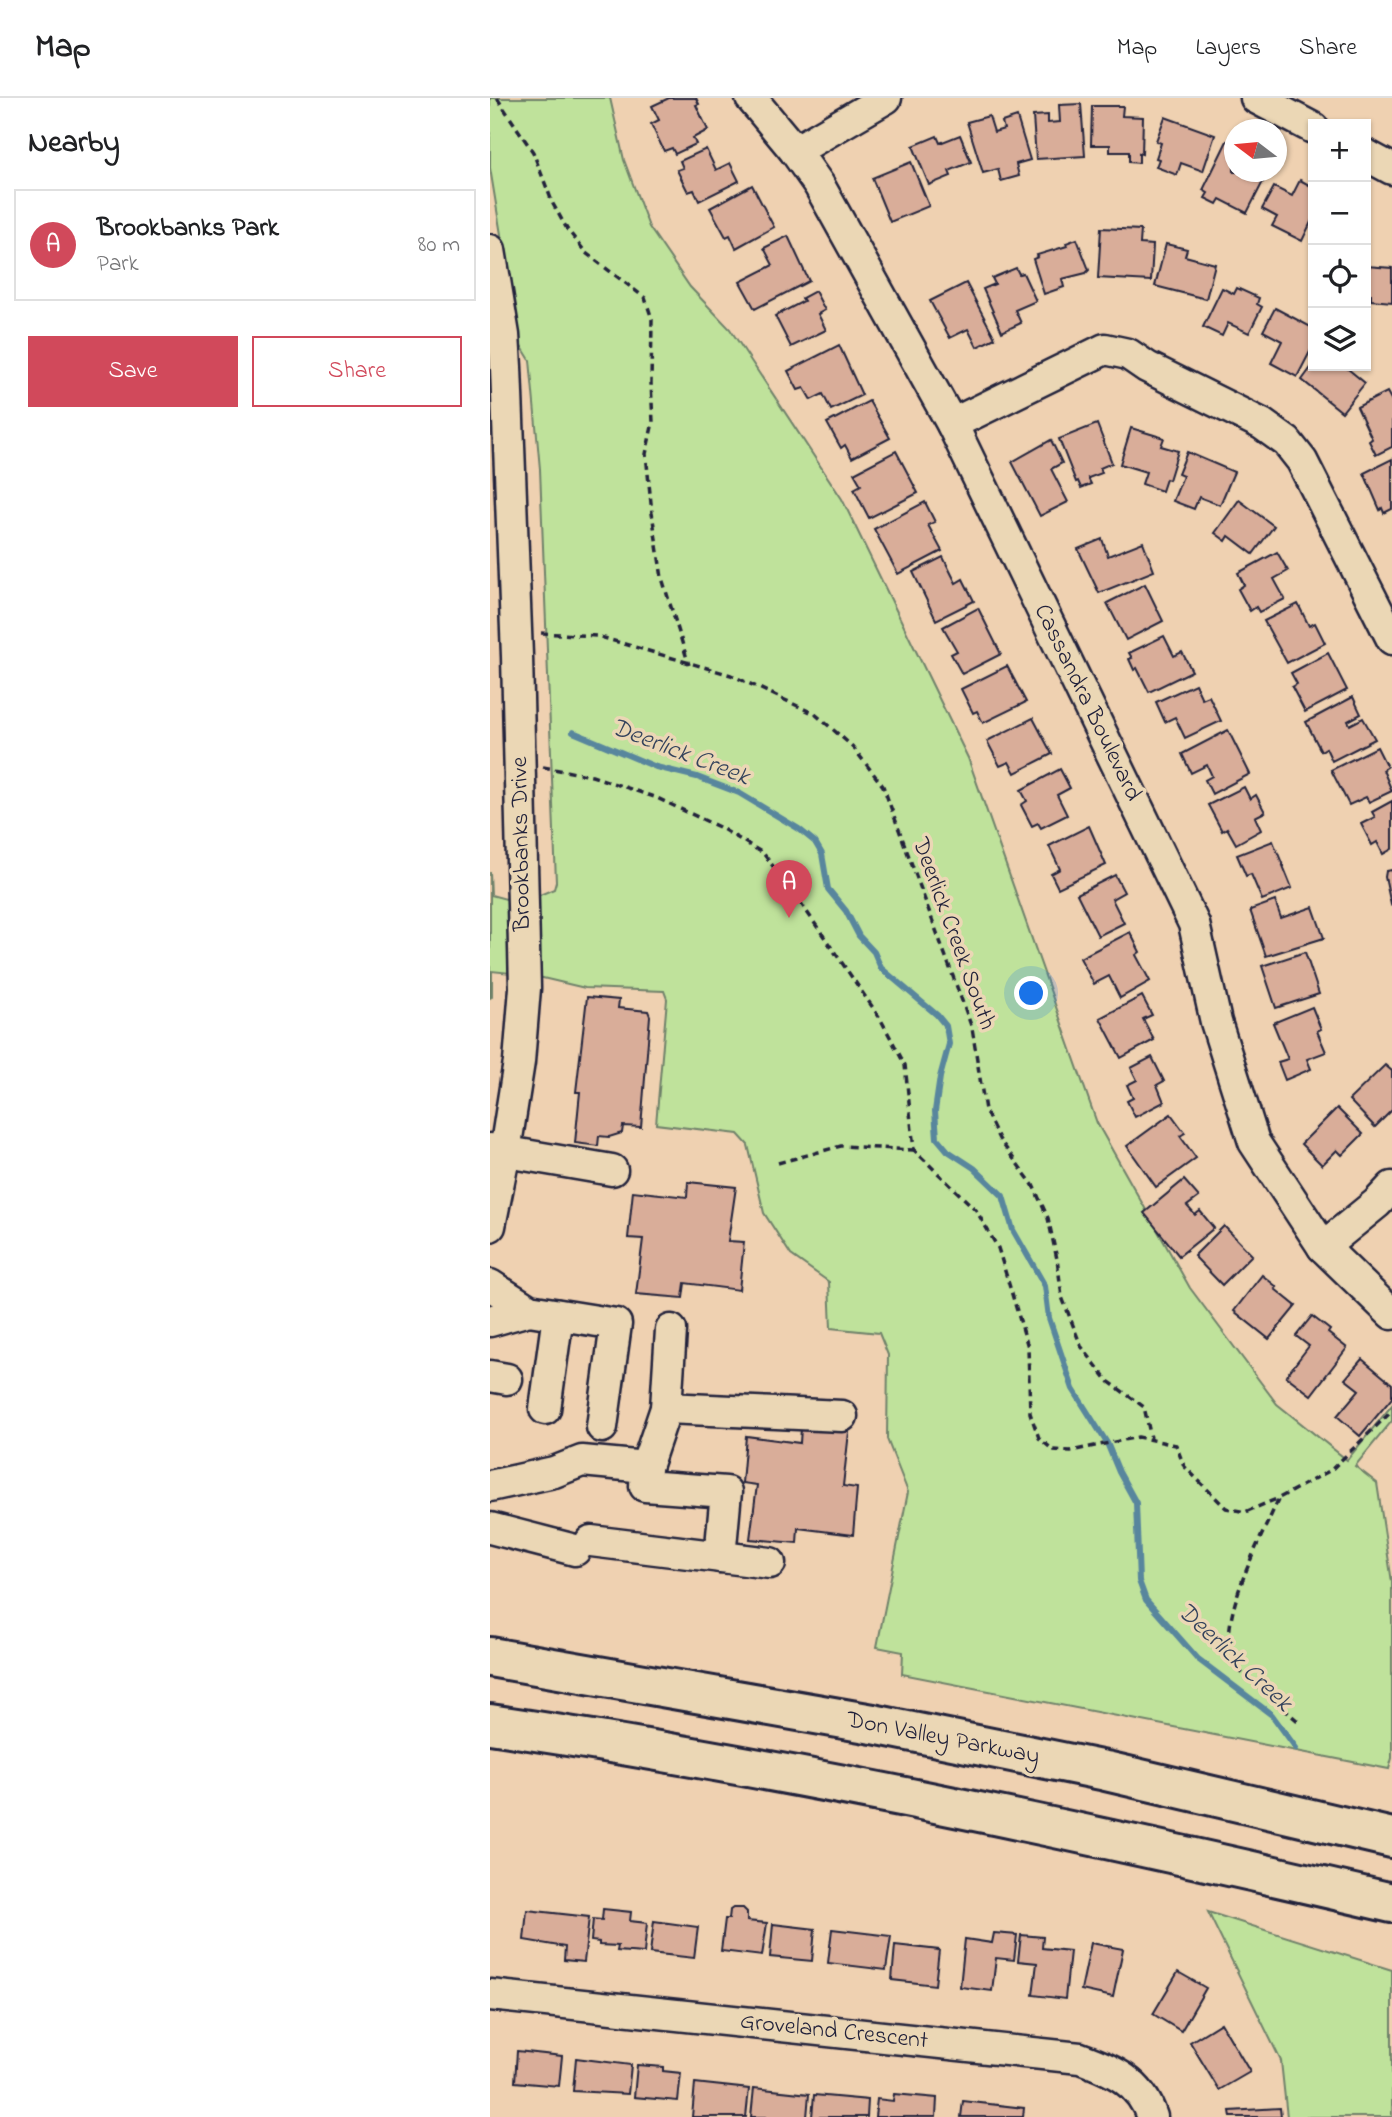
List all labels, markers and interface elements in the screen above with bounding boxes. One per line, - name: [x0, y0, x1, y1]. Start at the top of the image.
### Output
- text: Map: [35, 24, 91, 72]
- text: Map: [1117, 31, 1157, 66]
- text: Layers: [1195, 31, 1261, 66]
- text: Share: [1299, 31, 1357, 66]
- north arrow: [1224, 119, 1287, 182]
- map controls: [1308, 119, 1371, 371]
- button: +: [1308, 119, 1371, 182]
- text: Nearby: [28, 122, 120, 166]
- button: −: [1308, 182, 1371, 245]
- text: Brookbanks Park: [97, 210, 279, 248]
- text: A: [46, 229, 60, 262]
- text: 80 m: [418, 229, 460, 262]
- button: locate: [1308, 245, 1371, 308]
- text: Park: [97, 248, 139, 281]
- button: layers: [1308, 308, 1371, 371]
- button: Save: [28, 336, 238, 407]
- button: Share: [252, 336, 462, 407]
- street label: Cassandra Boulevard: [1024, 598, 1150, 808]
- water label: Deerlick Creek: [605, 709, 756, 797]
- street label: Brookbanks Drive: [503, 756, 541, 933]
- street label: Deerlick Creek South: [902, 832, 1004, 1035]
- pin: A: [766, 860, 812, 918]
- your location: [1014, 976, 1048, 1010]
- water label: Deerlick Creek: [1168, 1594, 1301, 1723]
- street label: Don Valley Parkway: [842, 1703, 1042, 1776]
- street label: Groveland Crescent: [738, 2005, 930, 2059]

